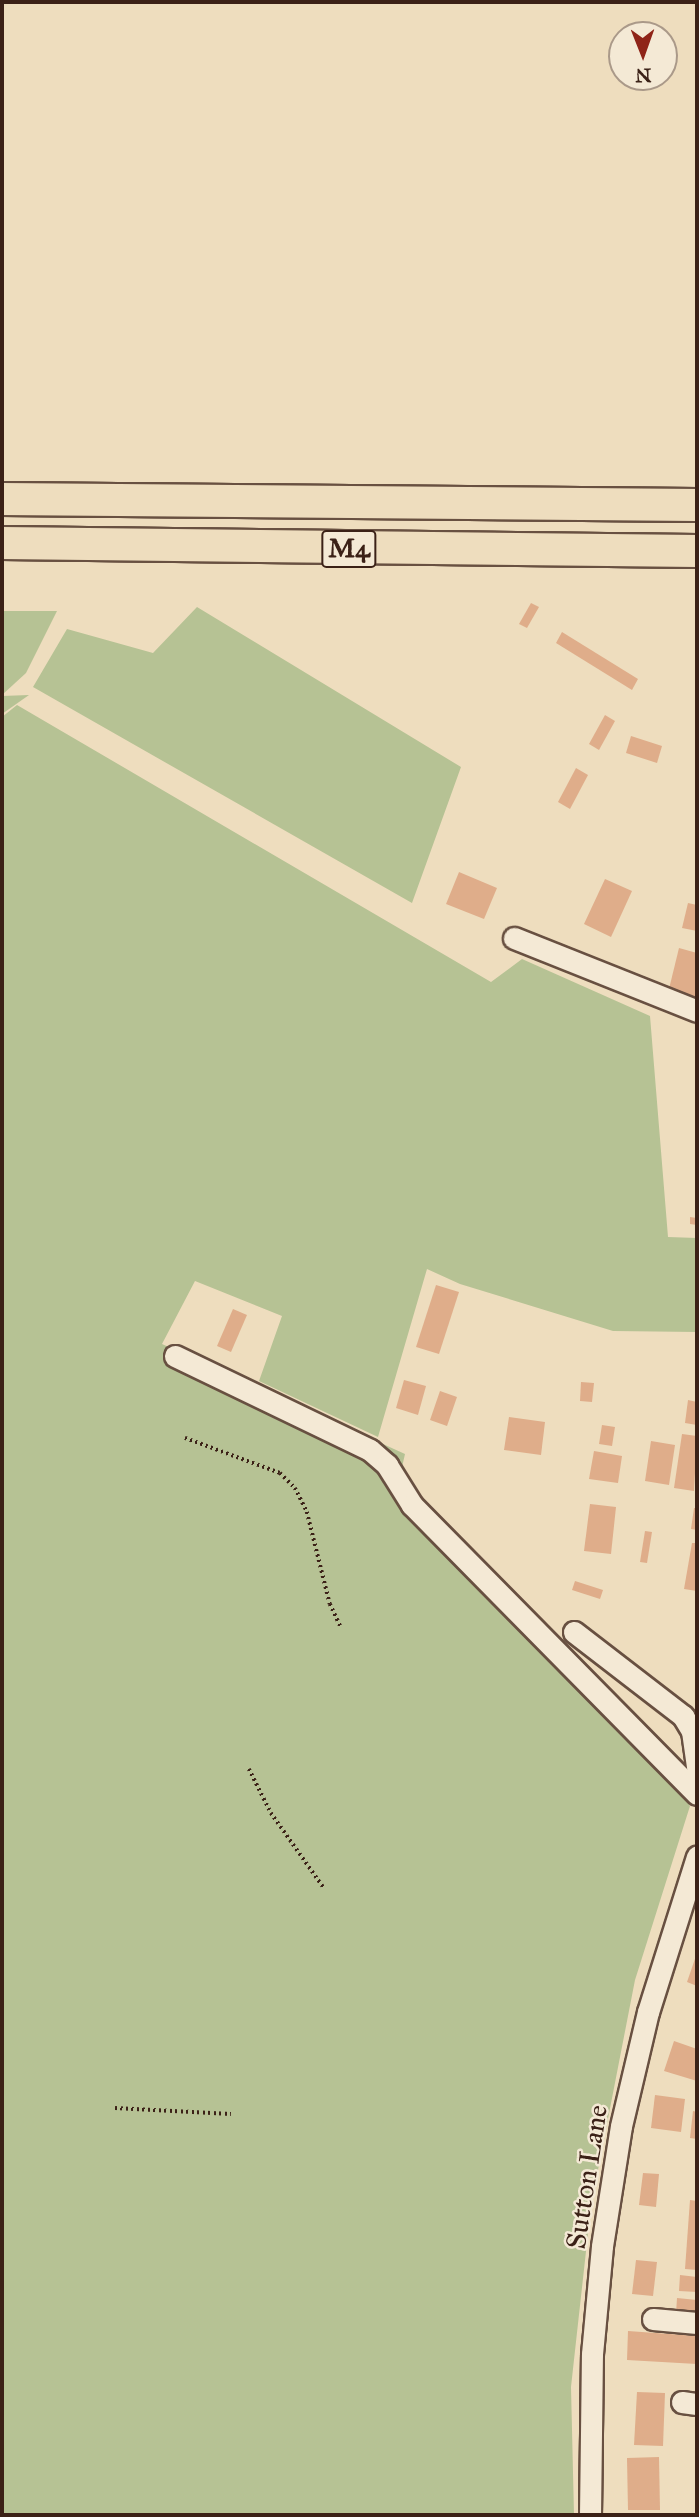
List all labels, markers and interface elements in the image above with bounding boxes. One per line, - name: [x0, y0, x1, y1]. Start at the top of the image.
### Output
- north arrow: [608, 21, 678, 91]
- text: N: [635, 64, 652, 87]
- road number: M4: [321, 526, 377, 572]
- street label: Sutton Lane: [559, 2102, 615, 2252]

